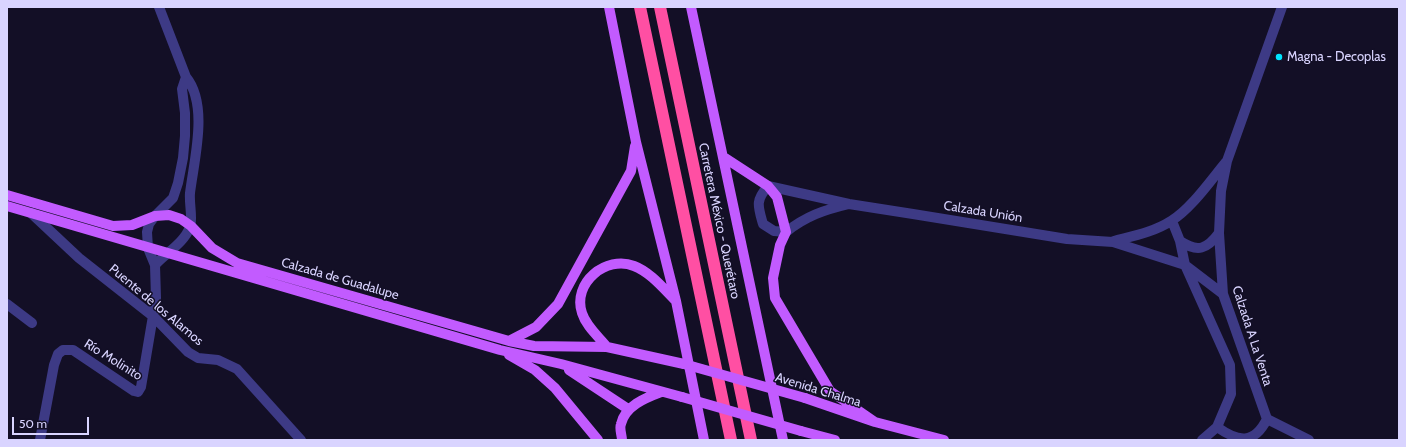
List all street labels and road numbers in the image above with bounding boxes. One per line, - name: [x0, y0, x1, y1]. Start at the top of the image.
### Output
- street label: Carretera México - Querétaro: [695, 142, 743, 300]
- street label: Calzada Unión: [942, 198, 1024, 226]
- street label: Calzada de Guadalupe: [279, 255, 401, 303]
- street label: Puente de los Alamos: [106, 261, 206, 349]
- street label: Calzada A La Venta: [1228, 284, 1276, 388]
- street label: Río Molinito: [81, 336, 145, 384]
- street label: Avenida Chalma: [773, 370, 863, 410]

